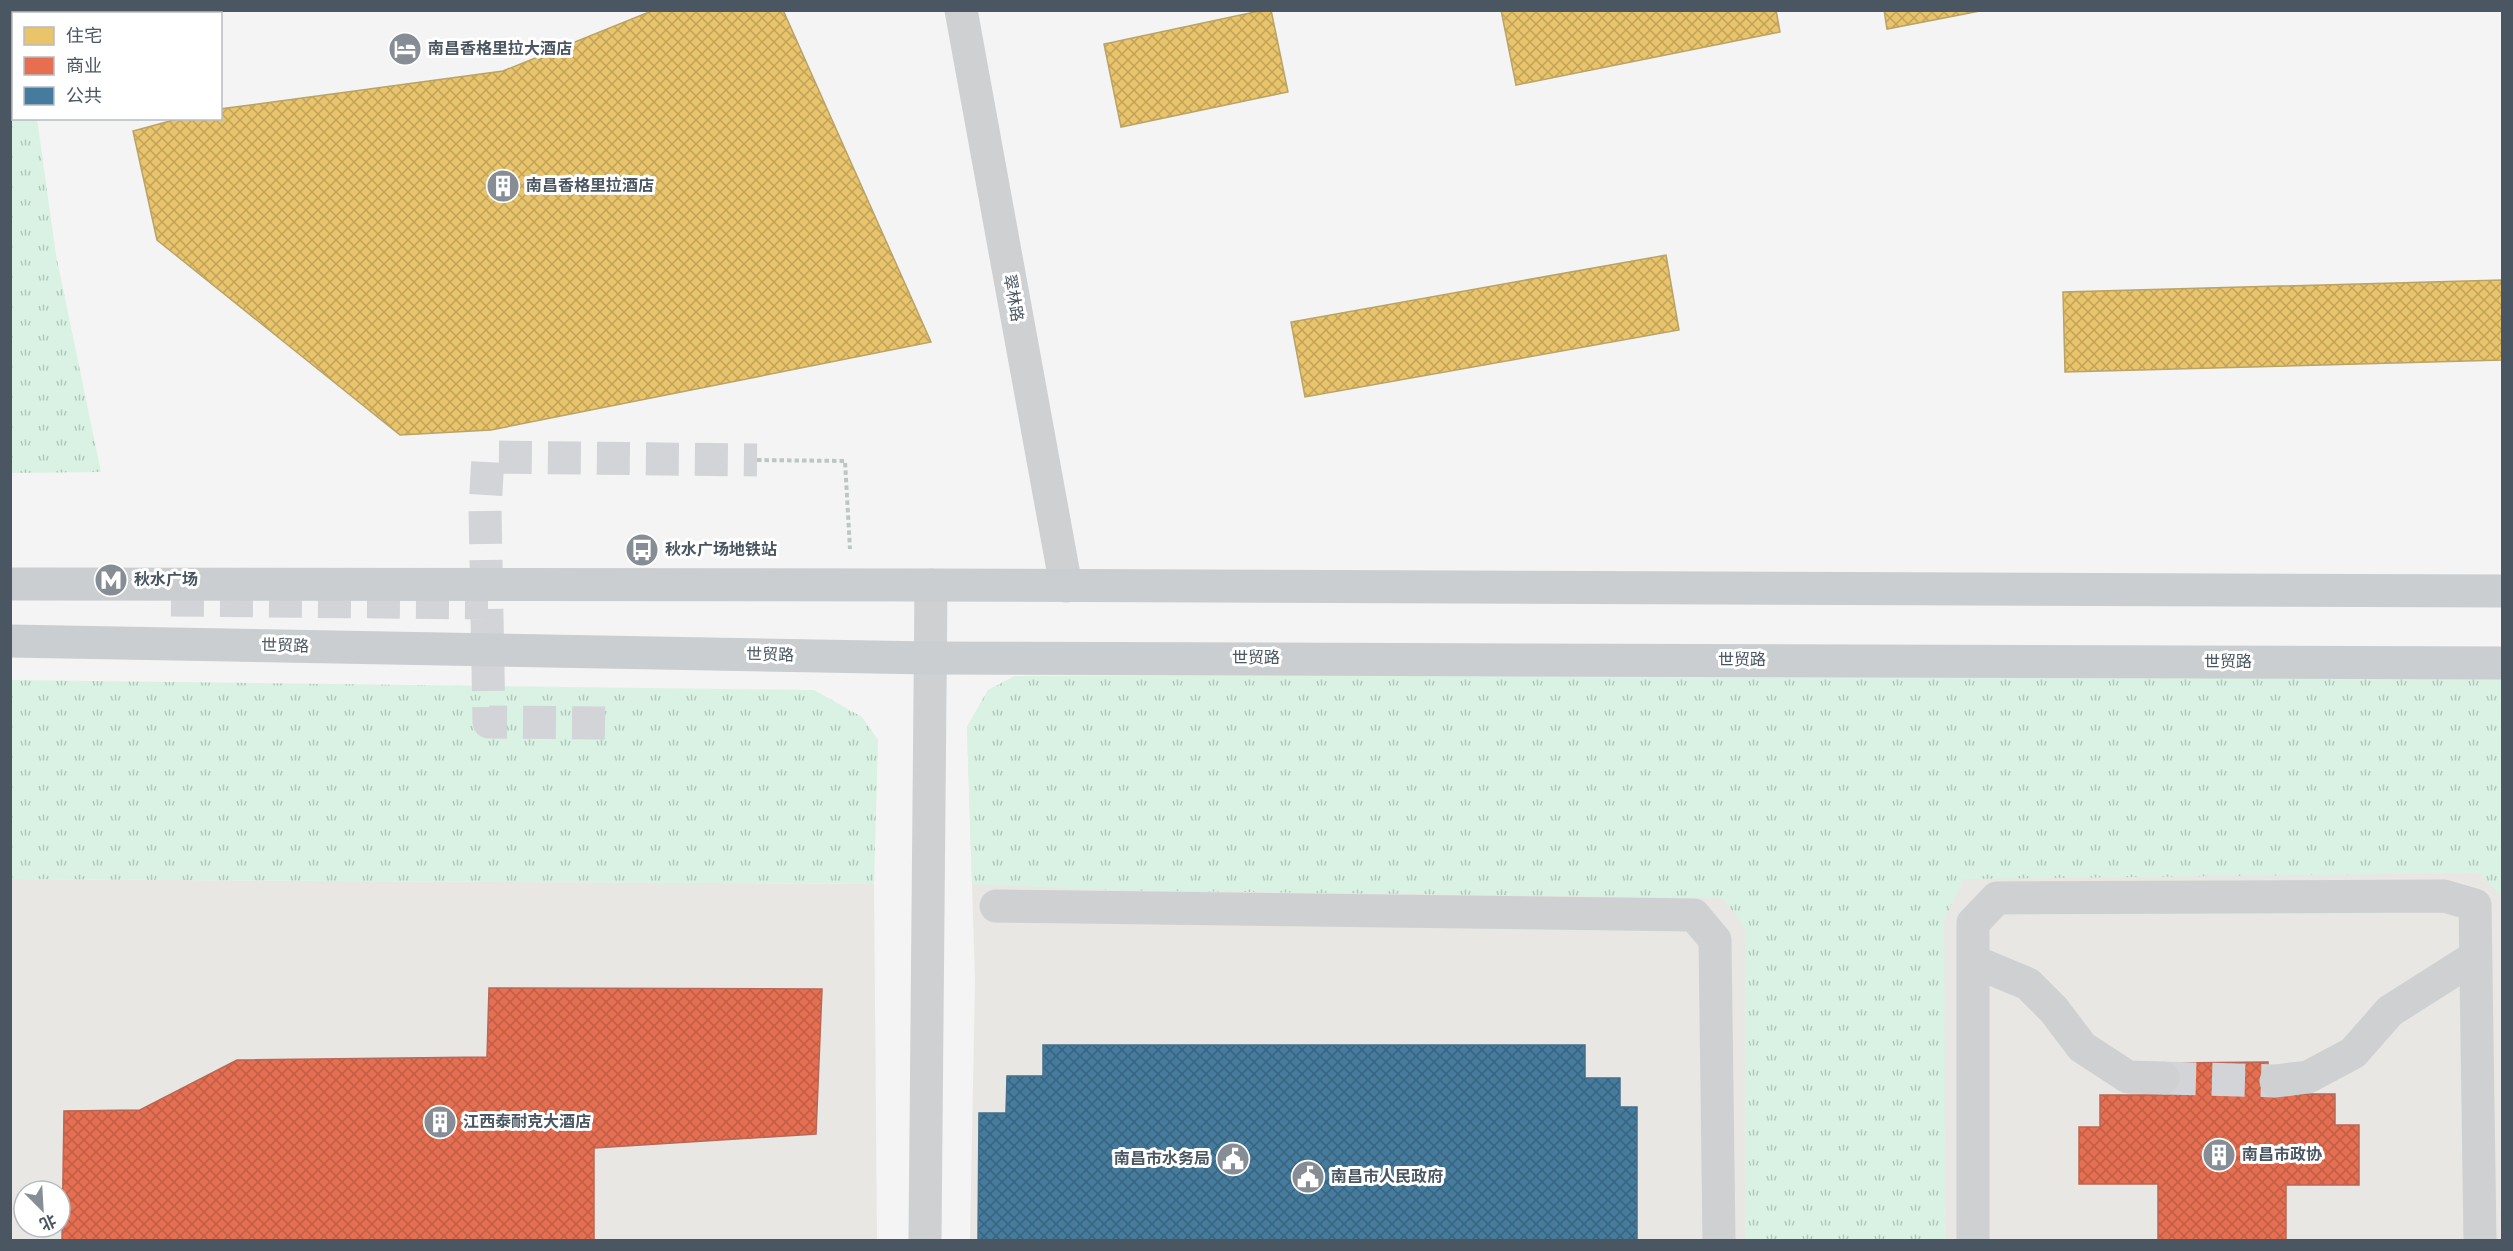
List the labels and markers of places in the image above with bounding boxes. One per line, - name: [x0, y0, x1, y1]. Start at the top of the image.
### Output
- hotel icon: 南昌香格里拉大酒店: [387, 31, 423, 67]
- place label: 南昌香格里拉大酒店: [428, 38, 572, 60]
- building icon: 南昌香格里拉酒店: [485, 168, 521, 204]
- place label: 南昌香格里拉酒店: [526, 175, 654, 197]
- bus stop icon: 秋水广场地铁站: [624, 532, 660, 568]
- place label: 秋水广场地铁站: [665, 539, 777, 561]
- metro station icon: 秋水广场: [93, 562, 129, 598]
- place label: 秋水广场: [134, 569, 198, 591]
- building icon: 江西泰耐克大酒店: [422, 1104, 458, 1140]
- place label: 江西泰耐克大酒店: [463, 1111, 591, 1133]
- building icon: 南昌市政协: [2201, 1137, 2237, 1173]
- public building icon: 南昌市水务局: [1215, 1141, 1251, 1177]
- place label: 南昌市政协: [2242, 1144, 2323, 1166]
- place label: 南昌市水务局: [1114, 1148, 1210, 1170]
- public building icon: 南昌市人民政府: [1290, 1159, 1326, 1195]
- place label: 南昌市人民政府: [1331, 1166, 1443, 1188]

